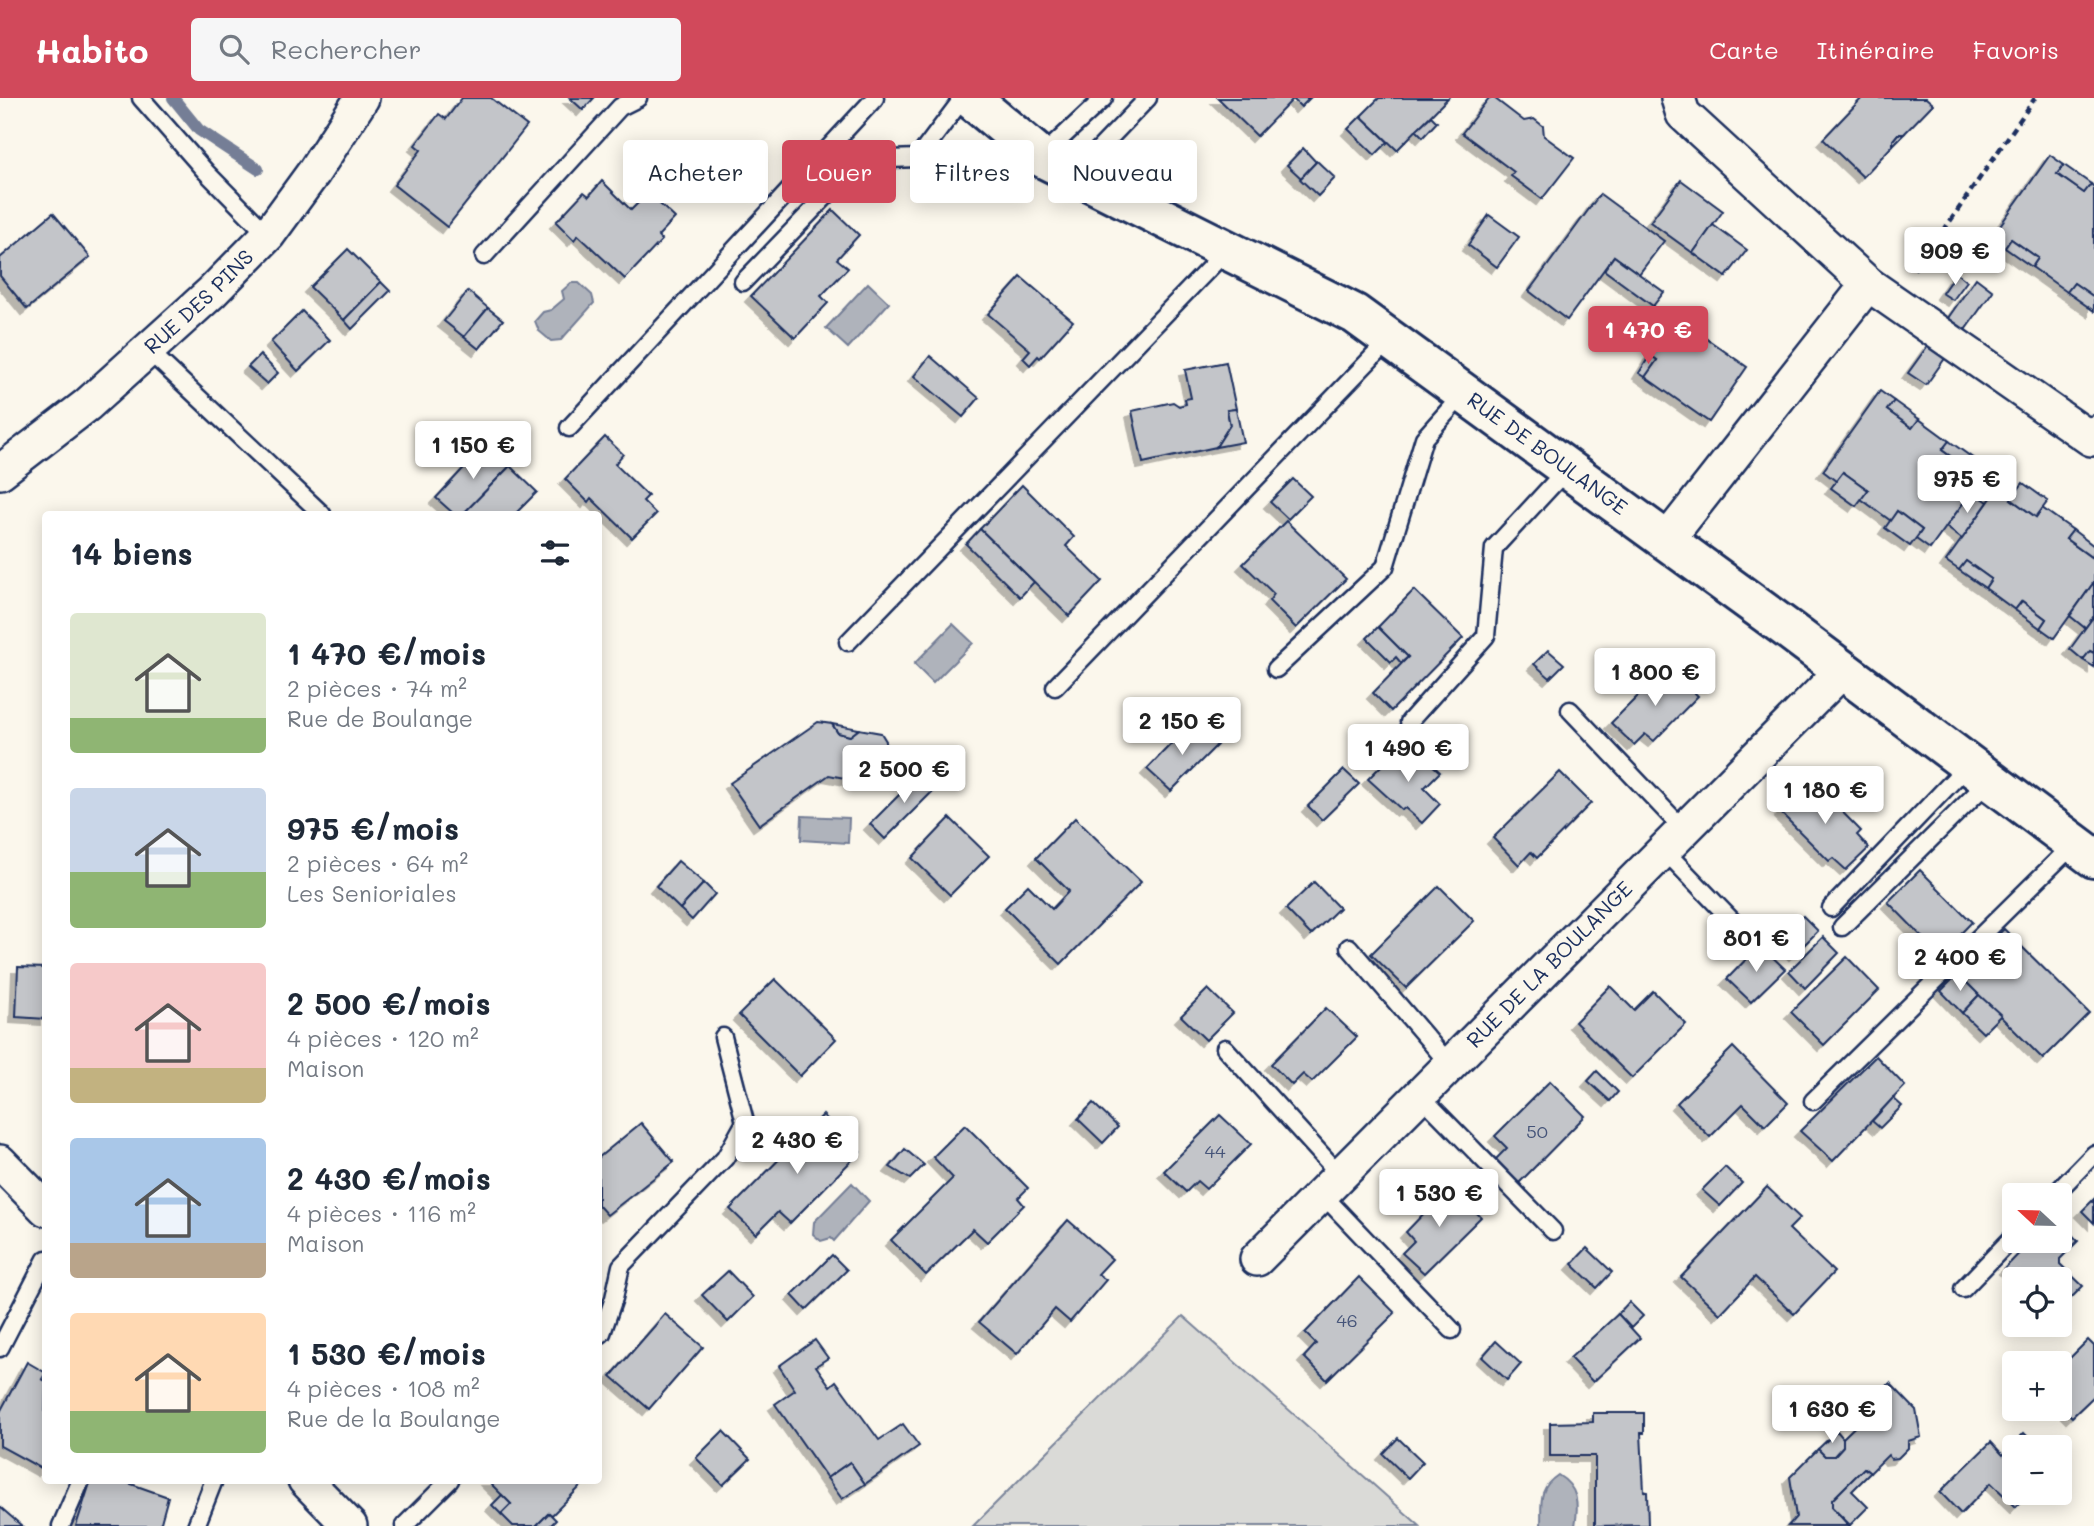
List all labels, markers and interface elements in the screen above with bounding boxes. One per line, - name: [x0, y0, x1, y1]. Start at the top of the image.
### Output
- search box: [191, 18, 681, 81]
- text: Habito: [35, 28, 149, 71]
- icon: search: [215, 30, 253, 68]
- text: Rechercher: [271, 32, 422, 66]
- text: Carte: [1709, 34, 1779, 65]
- text: Itinéraire: [1817, 34, 1935, 65]
- text: Favoris: [1973, 34, 2059, 65]
- chip: Acheter: [623, 140, 768, 203]
- chip: Louer: [782, 140, 896, 203]
- chip: Filtres: [910, 140, 1034, 203]
- chip: Nouveau: [1048, 140, 1197, 203]
- pin: 909 €: [1906, 228, 2004, 287]
- text: 909 €: [1920, 235, 1990, 265]
- street label: RUE DES PINS: [138, 243, 258, 359]
- pin: 1 470 €: [1583, 306, 1713, 366]
- text: 1 470 €: [1604, 314, 1692, 344]
- street label: RUE DE BOULANGE: [1462, 385, 1633, 520]
- pin: 1 150 €: [408, 422, 538, 481]
- text: 1 150 €: [431, 429, 515, 459]
- pin: 975 €: [1918, 456, 2016, 515]
- text: 975 €: [1934, 463, 2001, 493]
- text: 14 biens: [70, 533, 193, 573]
- icon: filters: [536, 534, 574, 572]
- text: 1 470 €/mois: [287, 633, 486, 673]
- icon: home: [126, 641, 210, 725]
- pin: 1 800 €: [1590, 648, 1720, 708]
- text: 1 800 €: [1610, 656, 1700, 686]
- text: 2 pièces · 74 m²: [287, 673, 467, 703]
- pin: 2 150 €: [1117, 698, 1247, 757]
- text: Rue de Boulange: [287, 703, 473, 733]
- text: 2 150 €: [1139, 705, 1225, 735]
- pin: 1 490 €: [1343, 724, 1473, 784]
- text: 1 490 €: [1364, 732, 1452, 762]
- pin: 2 500 €: [839, 746, 969, 805]
- text: 2 500 €: [858, 753, 950, 783]
- pin: 1 180 €: [1760, 766, 1890, 826]
- text: 1 180 €: [1783, 774, 1867, 804]
- text: 975 €/mois: [287, 808, 459, 848]
- icon: home: [126, 816, 210, 900]
- text: 2 pièces · 64 m²: [287, 848, 468, 878]
- street label: RUE DE LA BOULANGE: [1460, 875, 1637, 1053]
- text: Les Senioriales: [287, 878, 457, 908]
- pin: 801 €: [1707, 914, 1805, 974]
- text: 801 €: [1723, 922, 1789, 952]
- pin: 2 400 €: [1895, 934, 2025, 993]
- text: 2 400 €: [1914, 941, 2006, 971]
- text: 2 500 €/mois: [287, 983, 491, 1023]
- icon: home: [126, 991, 210, 1075]
- text: 4 pièces · 120 m²: [287, 1023, 479, 1053]
- text: Maison: [287, 1053, 364, 1083]
- pin: 2 430 €: [732, 1116, 862, 1176]
- house number: 50: [1526, 1119, 1548, 1143]
- text: 2 430 €: [751, 1124, 843, 1154]
- house number: 44: [1204, 1139, 1226, 1163]
- text: 2 430 €/mois: [287, 1158, 491, 1198]
- icon: home: [126, 1166, 210, 1250]
- pin: 1 530 €: [1374, 1170, 1504, 1229]
- text: 1 530 €: [1395, 1177, 1483, 1207]
- north arrow: [2002, 1183, 2072, 1253]
- map controls: [2002, 1183, 2072, 1505]
- text: 4 pièces · 116 m²: [287, 1198, 476, 1228]
- text: Maison: [287, 1228, 364, 1258]
- button: locate: [2002, 1267, 2072, 1337]
- house number: 46: [1336, 1308, 1358, 1332]
- text: 1 530 €/mois: [287, 1333, 486, 1373]
- icon: home: [126, 1341, 210, 1425]
- button: +: [2002, 1351, 2072, 1421]
- text: 4 pièces · 108 m²: [287, 1373, 480, 1403]
- pin: 1 630 €: [1767, 1386, 1897, 1445]
- text: 1 630 €: [1788, 1393, 1876, 1423]
- text: Rue de la Boulange: [287, 1403, 501, 1433]
- button: −: [2002, 1435, 2072, 1505]

